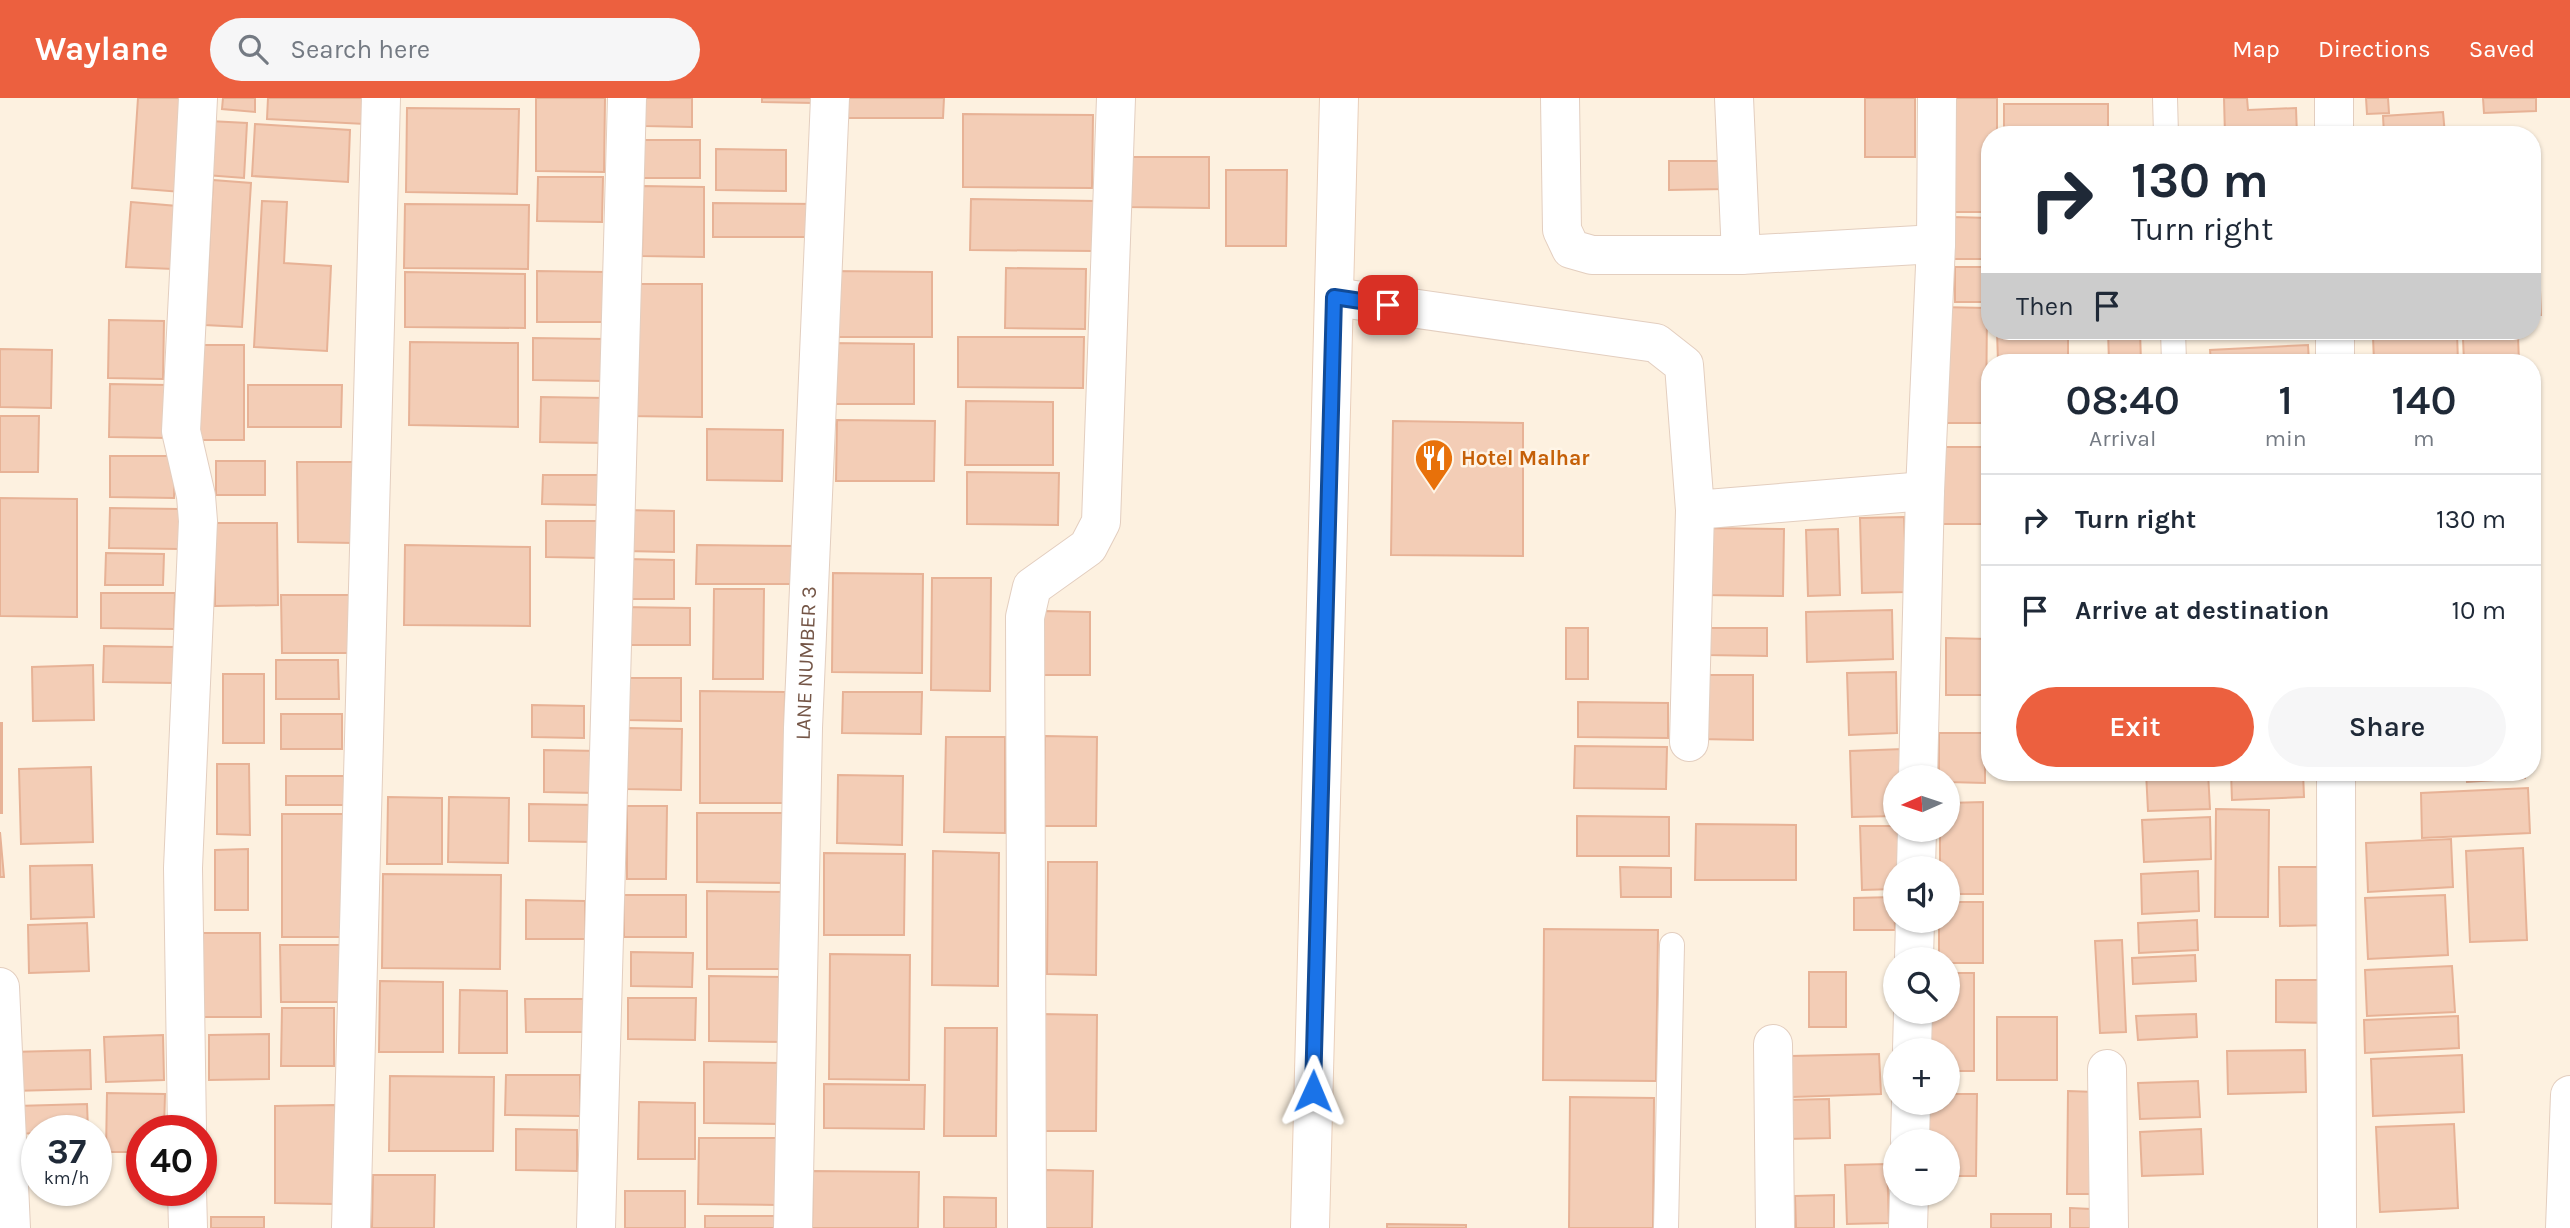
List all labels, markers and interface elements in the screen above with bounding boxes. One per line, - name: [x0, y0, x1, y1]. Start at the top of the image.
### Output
- search box: [210, 18, 700, 81]
- text: Waylane: [35, 30, 168, 68]
- icon: search: [234, 30, 272, 68]
- text: Search here: [290, 34, 430, 65]
- text: Map: [2232, 35, 2280, 63]
- text: Directions: [2318, 35, 2431, 63]
- text: Saved: [2469, 35, 2535, 63]
- text: 130 m: [2131, 152, 2269, 209]
- icon: right: [2016, 154, 2107, 245]
- text: Turn right: [2131, 211, 2273, 248]
- pin: [1358, 275, 1418, 335]
- icon: arrive: [1369, 286, 1407, 324]
- icon: arrive: [2088, 287, 2126, 325]
- text: Then: [2016, 291, 2074, 322]
- text: 08:40: [2065, 375, 2180, 425]
- text: 1: [2278, 375, 2293, 425]
- text: 140: [2391, 375, 2457, 425]
- text: Arrival: [2089, 425, 2156, 452]
- text: min: [2264, 425, 2307, 452]
- text: m: [2413, 425, 2435, 452]
- restaurant icon: Hotel Malhar: [1413, 437, 1455, 492]
- place label: Hotel Malhar: [1461, 446, 1590, 470]
- icon: right: [2016, 501, 2054, 539]
- text: Turn right: [2075, 504, 2196, 535]
- text: 130 m: [2436, 504, 2506, 535]
- street label: LANE NUMBER 3: [791, 586, 821, 740]
- icon: arrive: [2016, 592, 2054, 630]
- text: Arrive at destination: [2075, 595, 2329, 626]
- text: 10 m: [2451, 595, 2506, 626]
- button: Exit: [2016, 687, 2254, 767]
- button: Share: [2268, 687, 2506, 767]
- north arrow: [1883, 765, 1960, 842]
- map controls: [1883, 765, 1960, 1206]
- button: sound: [1883, 856, 1960, 933]
- button: search: [1883, 947, 1960, 1024]
- button: +: [1883, 1038, 1960, 1115]
- position arrow: [1276, 1054, 1350, 1128]
- speed limit sign: 40: [126, 1115, 217, 1206]
- button: −: [1883, 1129, 1960, 1206]
- text: 37: [47, 1131, 86, 1172]
- text: km/h: [44, 1167, 89, 1189]

